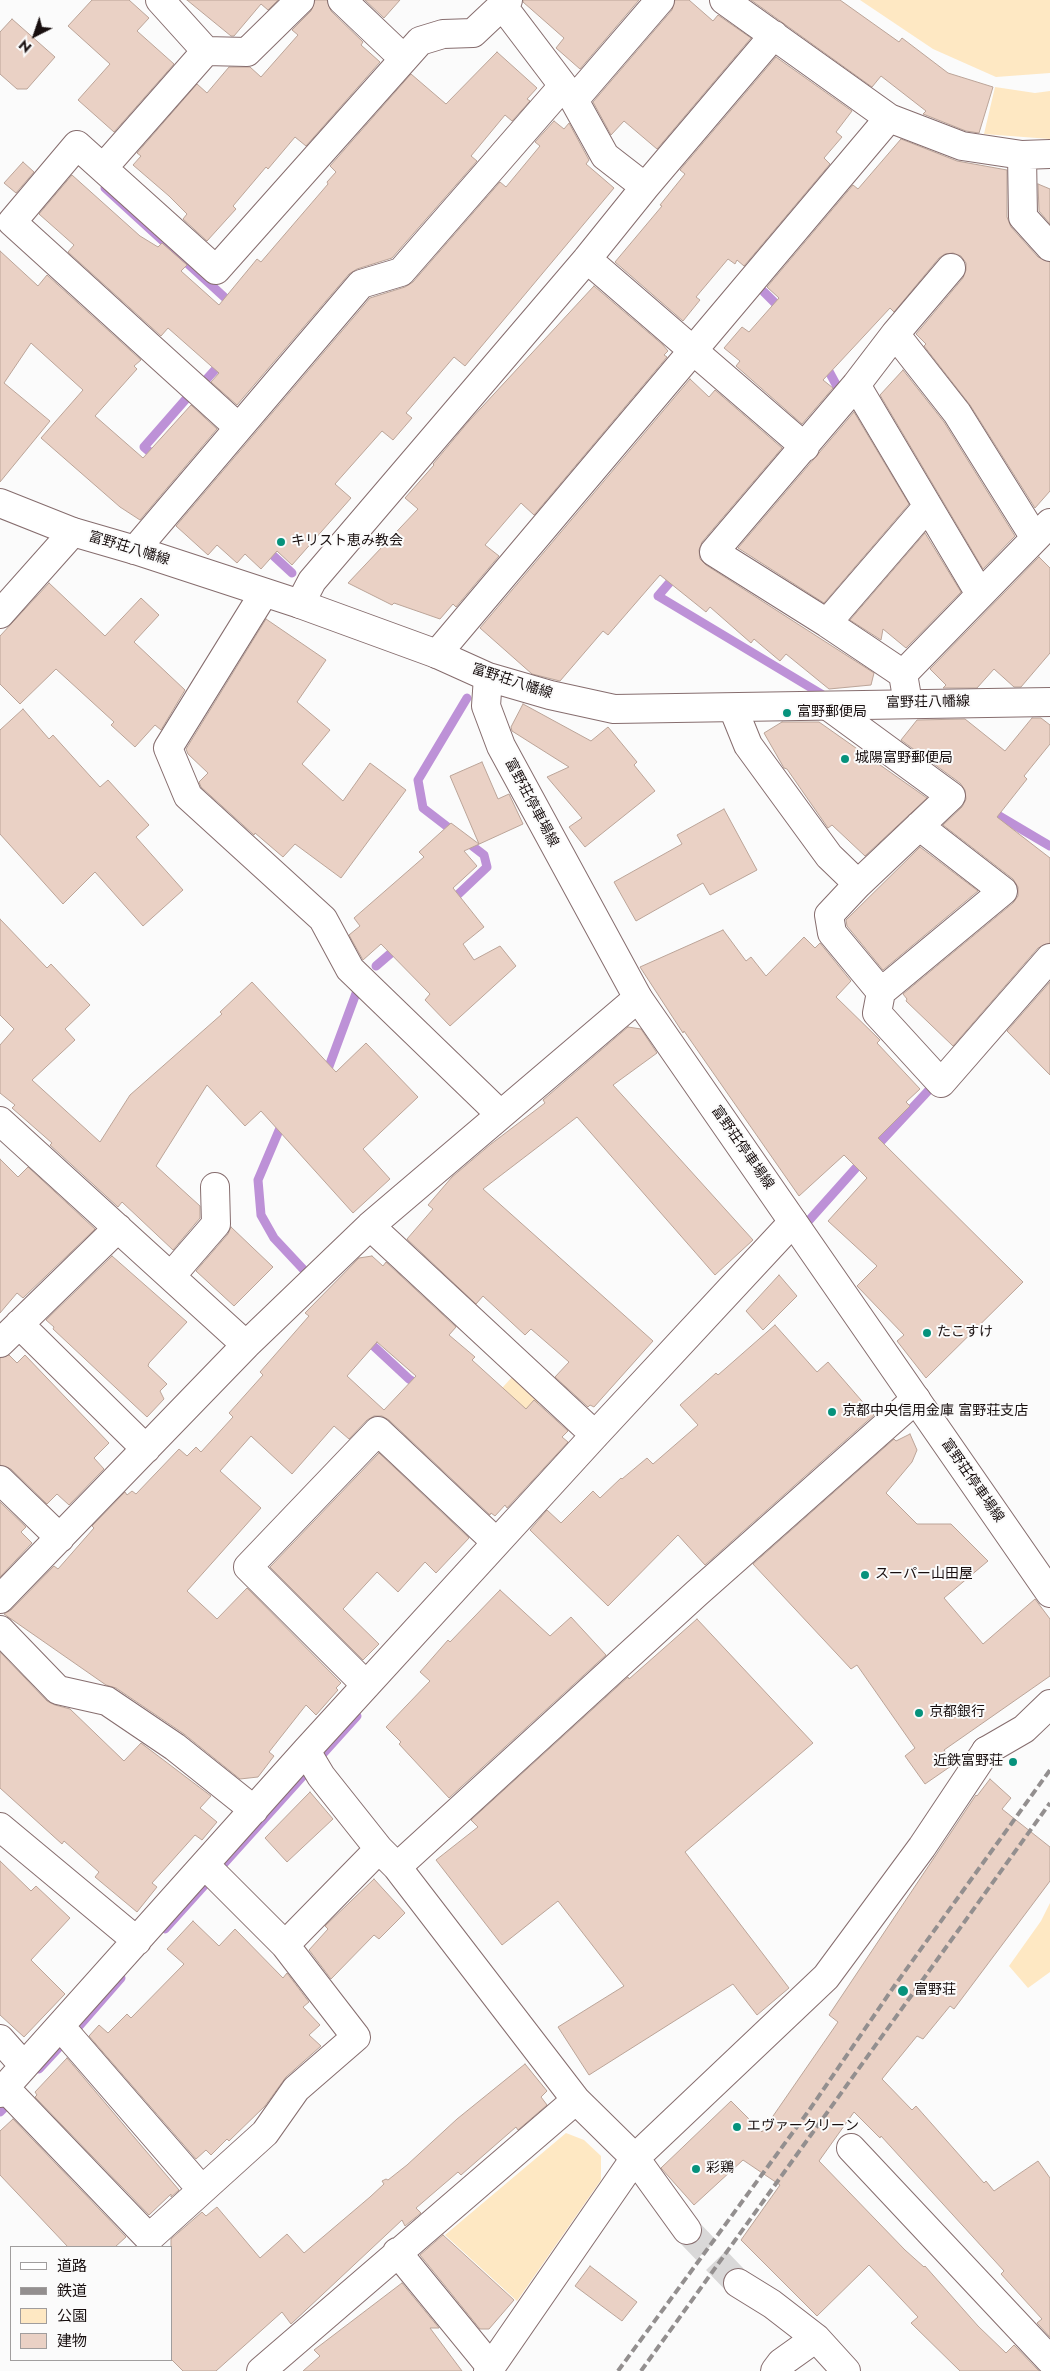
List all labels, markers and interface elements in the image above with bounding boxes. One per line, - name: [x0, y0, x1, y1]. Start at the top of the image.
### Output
- north arrow: [10, 10, 60, 60]
- text: N: [14, 35, 36, 58]
- street label: 富野荘八幡線: [86, 529, 172, 569]
- place label: キリスト恵み教会: [291, 534, 403, 550]
- marker: キリスト恵み教会: [275, 536, 287, 548]
- street label: 富野荘八幡線: [469, 661, 555, 703]
- street label: 富野荘八幡線: [886, 694, 970, 712]
- place label: 富野郵便局: [797, 705, 867, 721]
- marker: 富野郵便局: [781, 707, 793, 719]
- place label: 城陽富野郵便局: [855, 751, 953, 767]
- marker: 城陽富野郵便局: [839, 753, 851, 765]
- street label: 富野荘停車場線: [501, 756, 561, 850]
- street label: 富野荘停車場線: [707, 1103, 777, 1193]
- place label: たこすけ: [937, 1325, 993, 1341]
- marker: たこすけ: [921, 1327, 933, 1339]
- place label: 京都中央信用金庫 富野荘支店: [842, 1404, 1028, 1420]
- marker: 京都中央信用金庫 富野荘支店: [826, 1406, 838, 1418]
- street label: 富野荘停車場線: [937, 1436, 1007, 1526]
- place label: スーパー山田屋: [875, 1567, 973, 1583]
- marker: スーパー山田屋: [859, 1569, 871, 1581]
- place label: 京都銀行: [929, 1705, 985, 1721]
- marker: 京都銀行: [913, 1707, 925, 1719]
- place label: 近鉄富野荘: [933, 1754, 1003, 1770]
- marker: 近鉄富野荘: [1007, 1756, 1019, 1768]
- place label: 富野荘: [914, 1983, 956, 1999]
- marker: 富野荘: [896, 1984, 910, 1998]
- place label: エヴァークリーン: [747, 2119, 859, 2135]
- marker: エヴァークリーン: [731, 2121, 743, 2133]
- place label: 彩鶏: [706, 2161, 734, 2177]
- marker: 彩鶏: [690, 2163, 702, 2175]
- legend: [10, 2246, 172, 2361]
- text: 道路: [57, 2255, 87, 2277]
- text: 鉄道: [57, 2280, 87, 2302]
- text: 公園: [57, 2305, 87, 2327]
- text: 建物: [57, 2330, 87, 2352]

